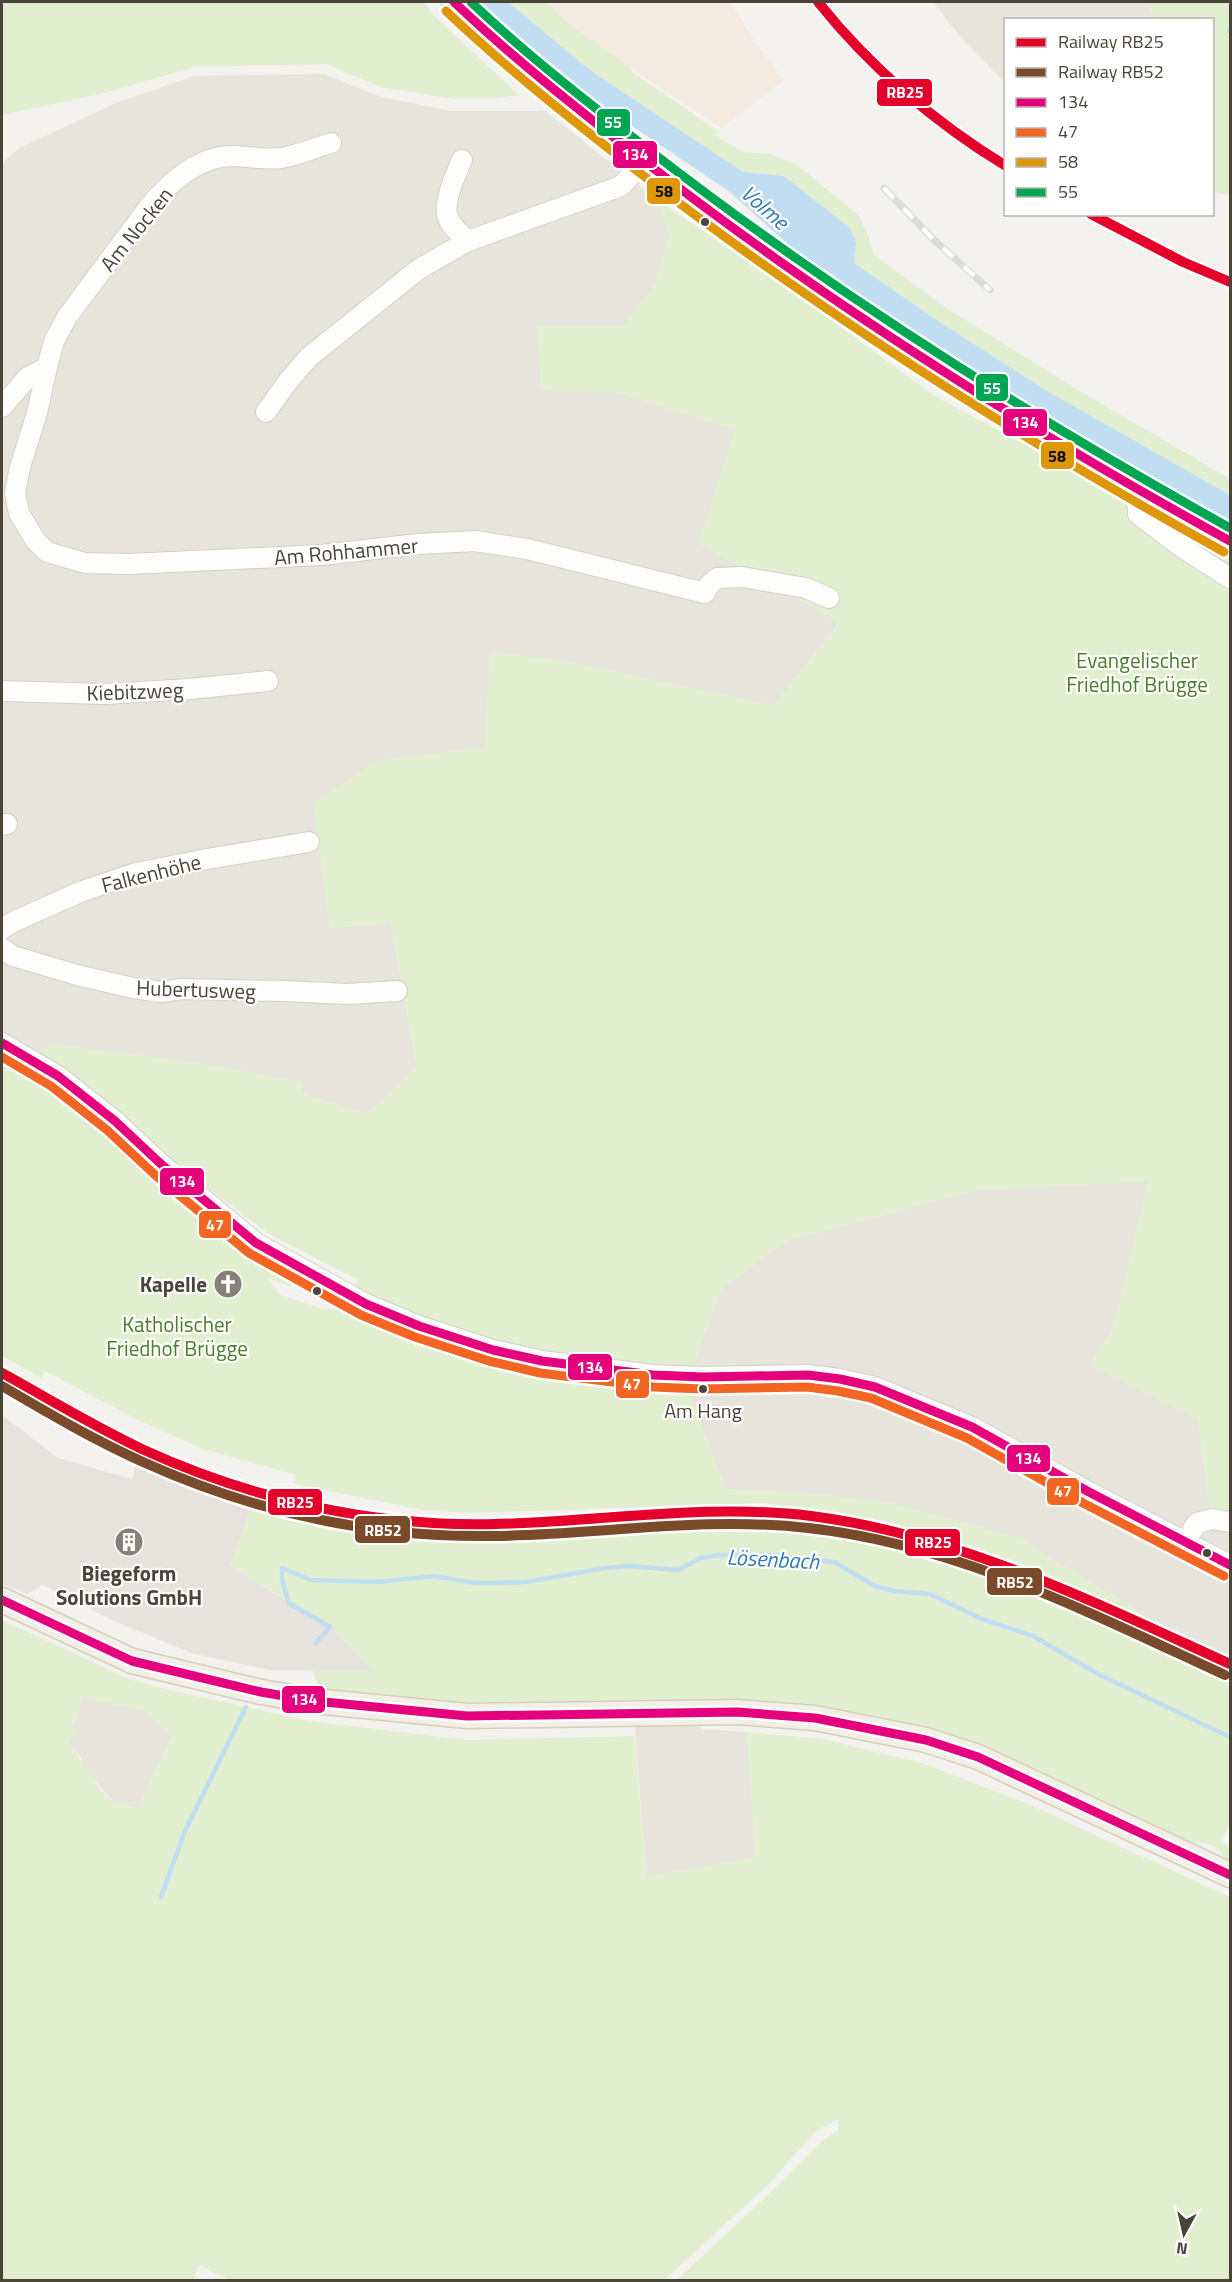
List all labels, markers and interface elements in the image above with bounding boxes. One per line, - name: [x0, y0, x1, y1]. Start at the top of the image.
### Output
- legend: [1004, 18, 1214, 216]
- text: Railway RB25: [1058, 28, 1164, 55]
- text: Railway RB52: [1058, 58, 1164, 85]
- line badge: RB25: [876, 78, 933, 107]
- text: RB25: [886, 80, 924, 104]
- text: 134: [1058, 88, 1088, 115]
- line badge: 55: [596, 108, 631, 137]
- text: 55: [604, 110, 622, 134]
- text: 47: [1058, 118, 1078, 145]
- line badge: 134: [612, 140, 658, 169]
- text: 134: [622, 142, 648, 166]
- text: 58: [1058, 148, 1078, 175]
- water label: Volme: [733, 176, 798, 239]
- line badge: 58: [646, 177, 681, 205]
- text: 55: [1058, 178, 1078, 205]
- text: 58: [655, 179, 673, 203]
- street label: Am Nocken: [92, 180, 180, 278]
- unlabelled marker: [699, 216, 711, 228]
- line badge: 55: [975, 373, 1009, 402]
- text: 55: [983, 376, 1001, 400]
- line badge: 134: [1002, 408, 1048, 437]
- text: 134: [1012, 410, 1038, 434]
- line badge: 58: [1040, 441, 1075, 470]
- text: 58: [1048, 444, 1066, 468]
- street label: Am Rohhammer: [273, 529, 419, 573]
- park label: Evangelischer Friedhof Brügge: [1066, 644, 1208, 700]
- street label: Kiebitzweg: [86, 673, 184, 709]
- street label: Falkenhöhe: [98, 845, 204, 901]
- street label: Hubertusweg: [136, 971, 257, 1007]
- line badge: 134: [159, 1167, 205, 1196]
- text: 134: [169, 1169, 195, 1193]
- line badge: 47: [198, 1210, 232, 1239]
- text: 47: [206, 1213, 224, 1237]
- place label: Kapelle: [140, 1268, 207, 1300]
- church icon: Kapelle: [212, 1268, 244, 1300]
- unlabelled marker: [311, 1285, 323, 1297]
- park label: Katholischer Friedhof Brügge: [106, 1308, 248, 1364]
- line badge: 134: [567, 1353, 613, 1381]
- text: 134: [577, 1355, 603, 1379]
- line badge: 47: [615, 1370, 650, 1399]
- text: 47: [623, 1372, 641, 1396]
- marker: Am Hang: [697, 1383, 709, 1395]
- place label: Am Hang: [664, 1395, 742, 1426]
- line badge: 134: [1006, 1444, 1051, 1473]
- text: 134: [1015, 1446, 1041, 1470]
- line badge: 47: [1046, 1477, 1080, 1506]
- text: 47: [1054, 1479, 1072, 1503]
- line badge: RB25: [267, 1488, 323, 1516]
- text: RB25: [276, 1490, 314, 1514]
- line badge: RB52: [354, 1515, 411, 1544]
- text: RB52: [364, 1518, 402, 1542]
- building icon: Biegeform Solutions GmbH: [113, 1526, 145, 1558]
- line badge: RB25: [904, 1528, 961, 1557]
- text: RB25: [914, 1530, 952, 1554]
- water label: Lösenbach: [726, 1540, 821, 1578]
- unlabelled marker: [1201, 1547, 1213, 1559]
- place label: Biegeform Solutions GmbH: [56, 1557, 202, 1613]
- line badge: RB52: [986, 1567, 1043, 1596]
- text: RB52: [996, 1570, 1034, 1594]
- line badge: 134: [281, 1685, 326, 1714]
- text: 134: [291, 1687, 317, 1711]
- north arrow: [1154, 2204, 1214, 2264]
- text: N: [1175, 2236, 1189, 2262]

